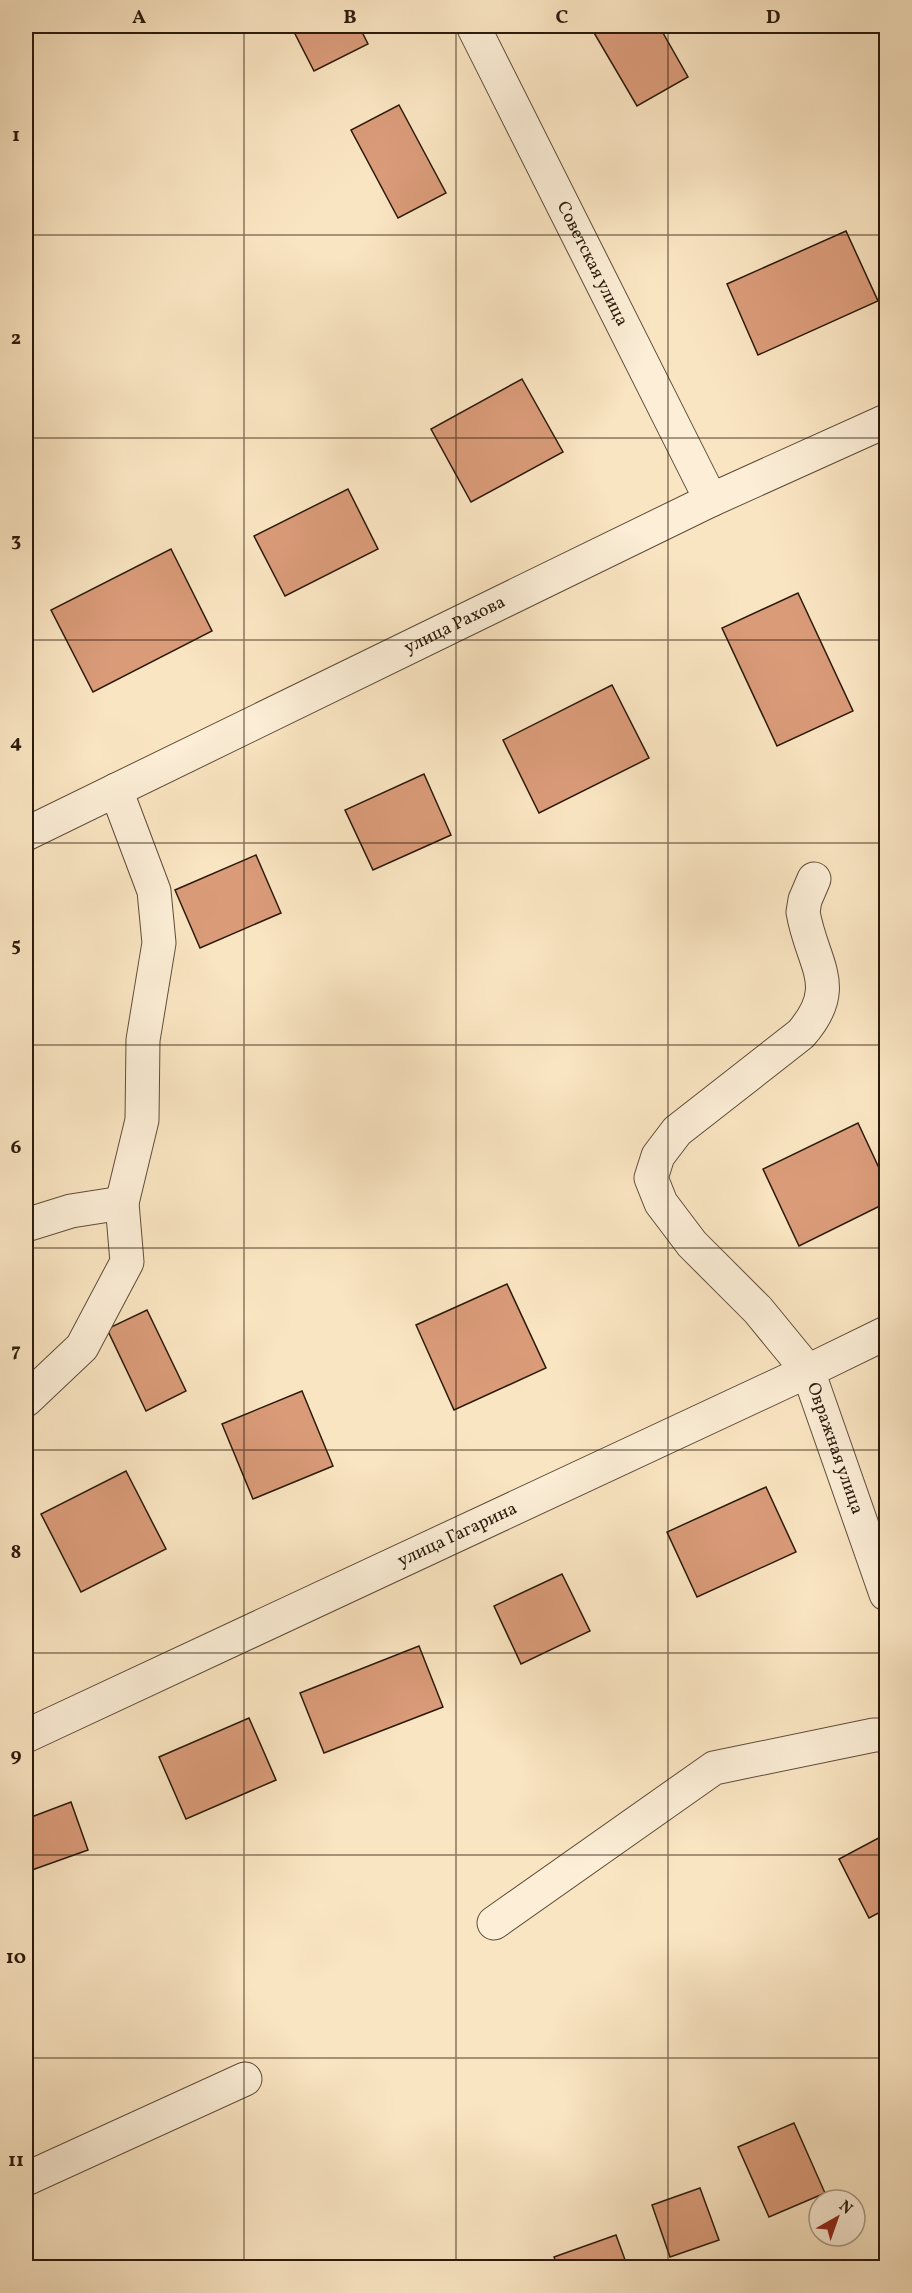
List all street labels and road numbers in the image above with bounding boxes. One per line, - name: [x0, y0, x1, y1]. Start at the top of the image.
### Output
- street label: Советская улица: [550, 197, 634, 331]
- street label: улица Рахова: [400, 590, 510, 660]
- street label: Овражная улица: [800, 1379, 870, 1518]
- street label: улица Гагарина: [393, 1496, 521, 1573]

